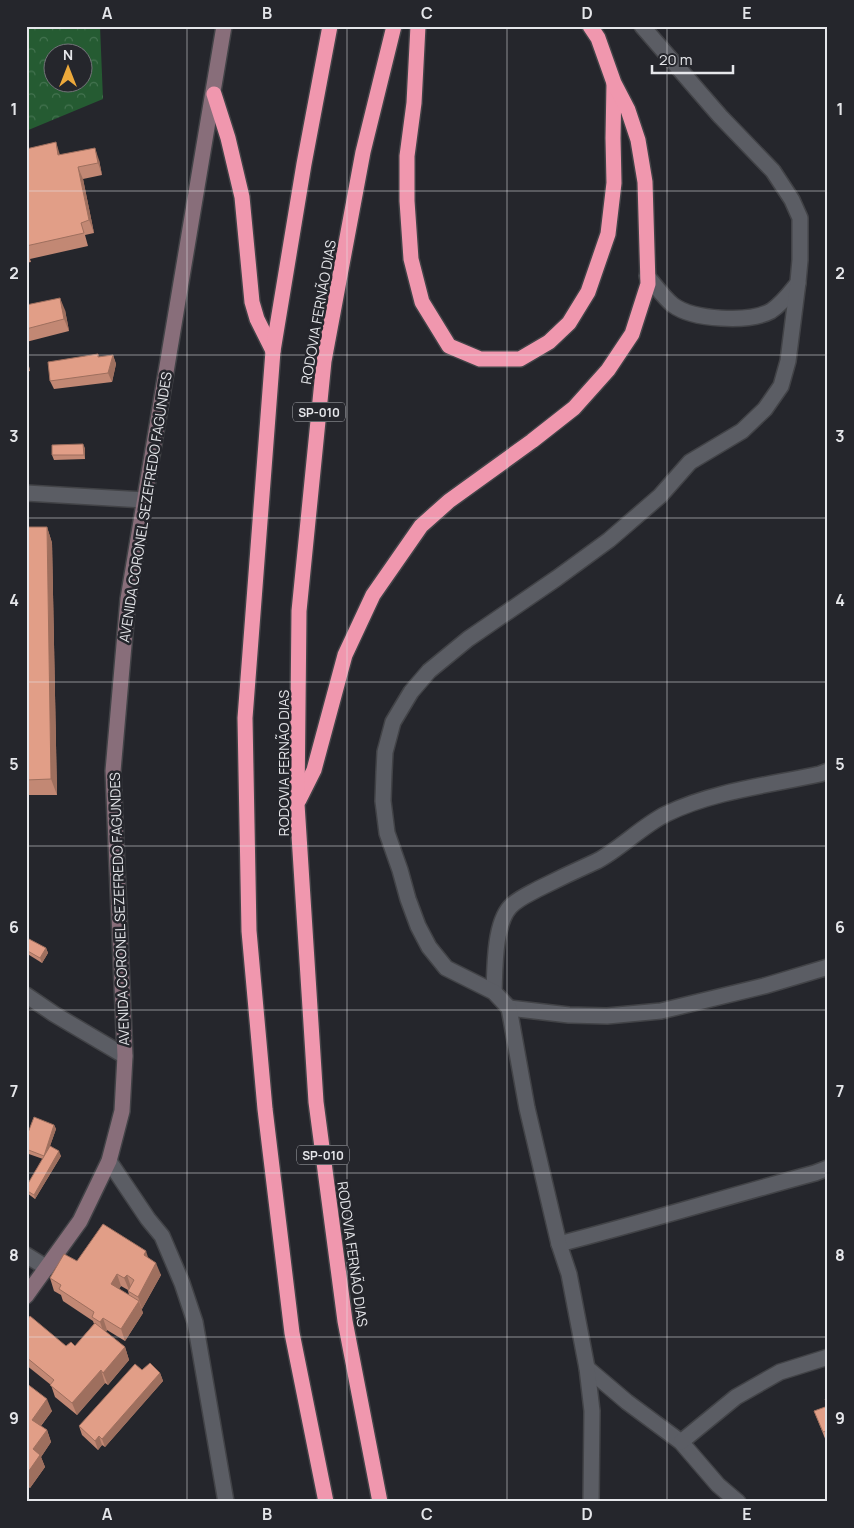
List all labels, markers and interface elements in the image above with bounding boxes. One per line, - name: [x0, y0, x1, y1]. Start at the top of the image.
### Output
- text: A: [102, 2, 113, 24]
- text: B: [262, 2, 272, 24]
- text: C: [421, 2, 433, 24]
- text: D: [581, 2, 593, 24]
- text: E: [742, 2, 752, 24]
- north arrow: [42, 42, 92, 92]
- scale bar: [652, 42, 733, 74]
- text: N: [63, 45, 73, 64]
- text: 20 m: [659, 49, 692, 70]
- text: 1: [10, 98, 18, 120]
- text: 1: [836, 98, 844, 120]
- street label: RODOVIA FERNÃO DIAS: [296, 238, 340, 386]
- text: 2: [9, 262, 19, 284]
- text: 2: [835, 262, 845, 284]
- street label: AVENIDA CORONEL SEZEFREDO FAGUNDES: [114, 370, 176, 644]
- road number: SP-010: [293, 402, 345, 422]
- text: 3: [9, 425, 19, 447]
- text: 3: [835, 425, 845, 447]
- text: 4: [9, 589, 19, 611]
- text: 4: [835, 589, 845, 611]
- street label: RODOVIA FERNÃO DIAS: [274, 689, 293, 836]
- text: 5: [9, 753, 19, 775]
- text: 5: [835, 753, 845, 775]
- street label: AVENIDA CORONEL SEZEFREDO FAGUNDES: [105, 772, 133, 1046]
- text: 6: [9, 916, 19, 938]
- text: 6: [835, 916, 845, 938]
- text: 7: [10, 1080, 18, 1102]
- text: 7: [836, 1080, 844, 1102]
- road number: SP-010: [297, 1146, 349, 1164]
- street label: RODOVIA FERNÃO DIAS: [333, 1180, 373, 1328]
- text: 8: [9, 1244, 19, 1266]
- text: 8: [835, 1244, 845, 1266]
- text: 9: [9, 1407, 19, 1429]
- text: 9: [835, 1407, 845, 1429]
- text: A: [102, 1503, 113, 1525]
- text: B: [262, 1503, 272, 1525]
- text: C: [421, 1503, 433, 1525]
- text: D: [581, 1503, 593, 1525]
- text: E: [742, 1503, 752, 1525]

